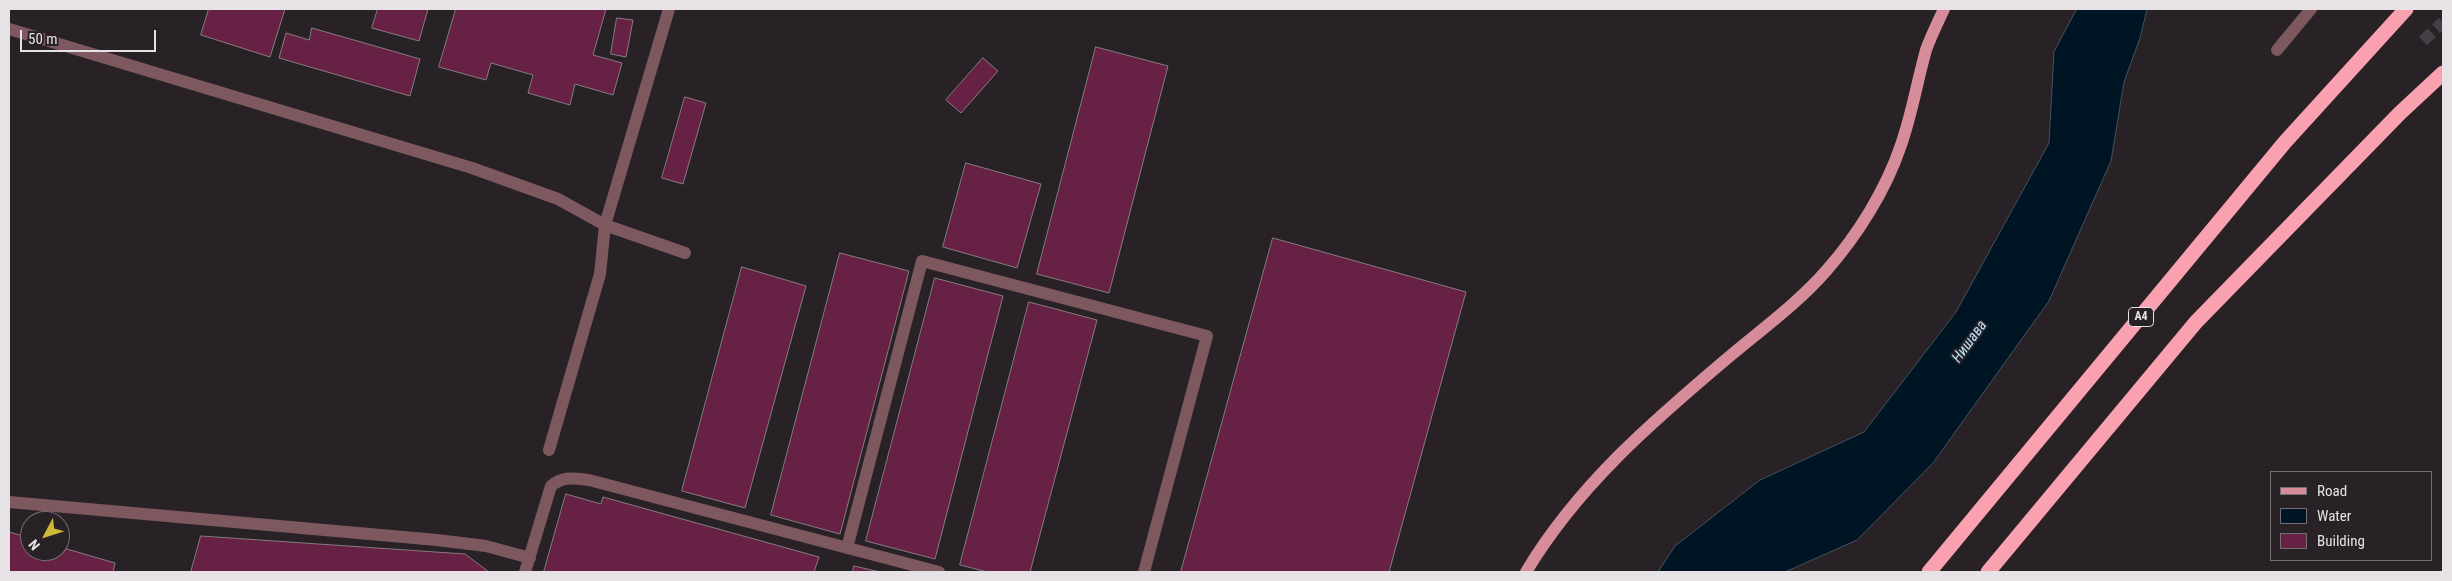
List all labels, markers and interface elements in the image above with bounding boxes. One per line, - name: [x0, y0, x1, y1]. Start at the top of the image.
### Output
- scale bar: [22, 20, 159, 52]
- text: 50 m: [28, 30, 58, 48]
- road number: A4: [2128, 308, 2154, 326]
- water label: Нишава: [1949, 317, 1991, 367]
- legend: [2270, 471, 2432, 561]
- text: Road: [2317, 482, 2347, 500]
- text: Water: [2317, 507, 2351, 525]
- north arrow: [20, 511, 70, 561]
- text: Building: [2317, 532, 2365, 550]
- text: N: [25, 537, 43, 553]

